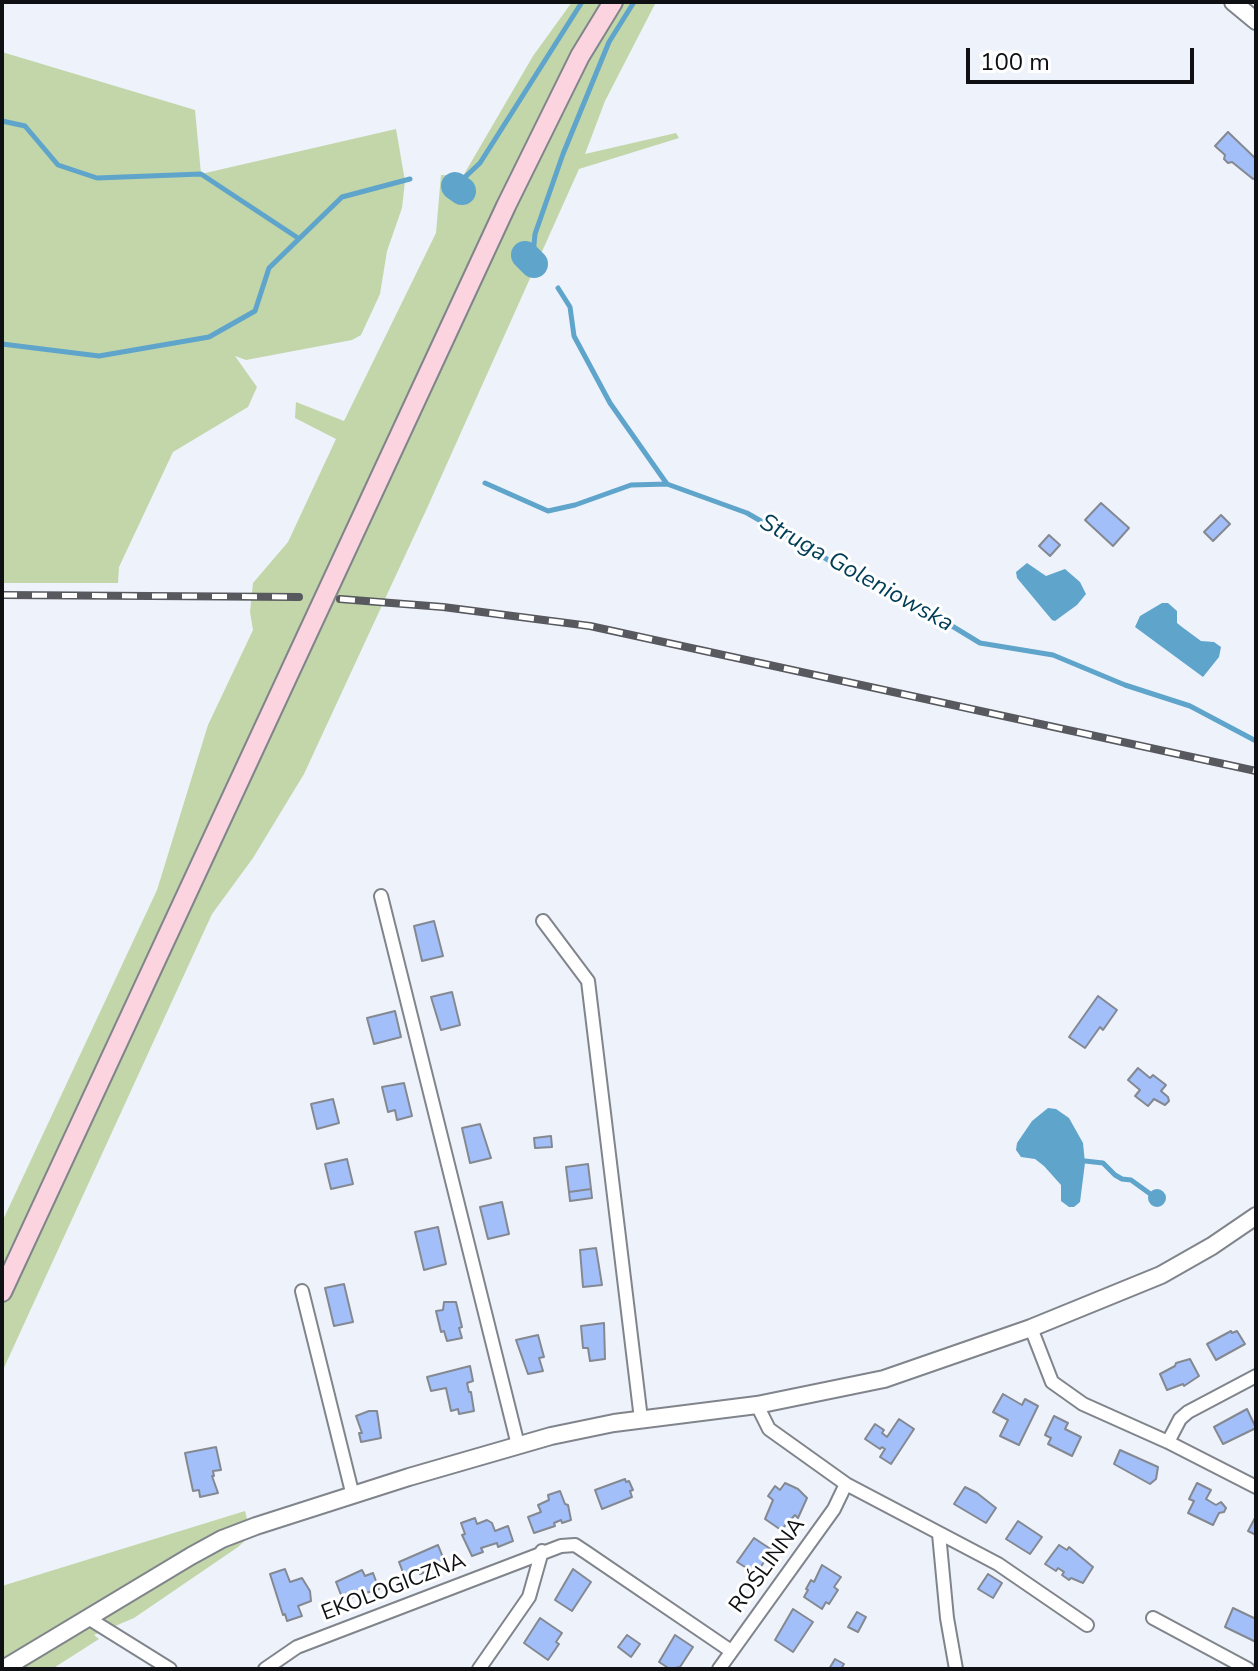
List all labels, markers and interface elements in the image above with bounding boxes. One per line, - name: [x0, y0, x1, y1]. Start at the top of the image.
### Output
- scale bar: [970, 32, 1198, 82]
- text: 100 m: [980, 46, 1050, 78]
- water label: Struga Goleniowska: [754, 509, 958, 639]
- street label: ROŚLINNA: [725, 1513, 811, 1619]
- street label: EKOLOGICZNA: [318, 1548, 470, 1628]

